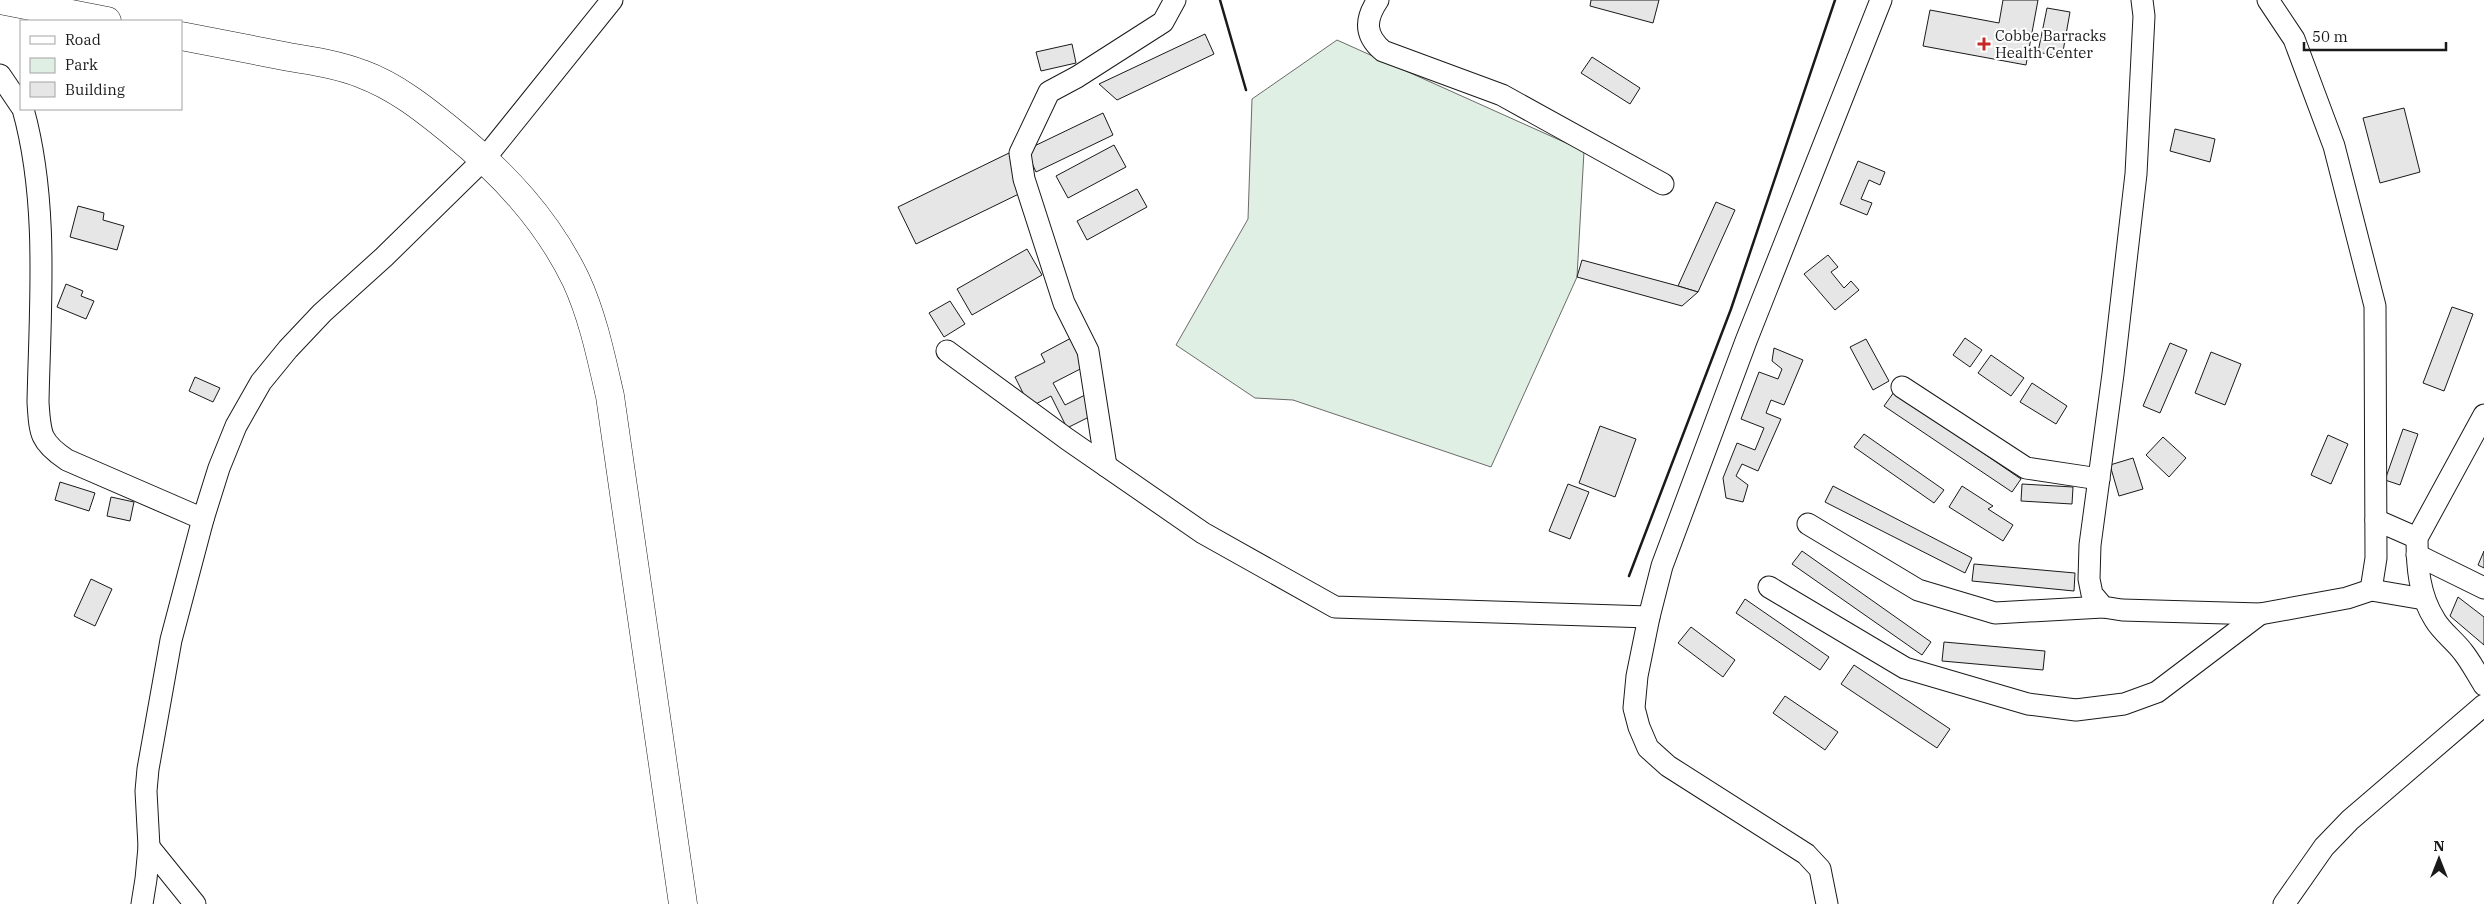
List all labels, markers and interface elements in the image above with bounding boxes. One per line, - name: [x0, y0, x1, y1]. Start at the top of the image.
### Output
- legend: [20, 20, 182, 110]
- scale bar: [2304, 20, 2446, 52]
- place label: Cobbe Barracks Health Center: [1995, 26, 2106, 62]
- text: 50 m: [2312, 27, 2348, 46]
- text: Road: [65, 30, 101, 49]
- marker: Cobbe Barracks Health Center: [1977, 37, 1991, 51]
- text: Park: [65, 55, 98, 74]
- text: Building: [65, 80, 125, 99]
- north arrow: [2414, 834, 2464, 884]
- text: N: [2433, 837, 2445, 855]

